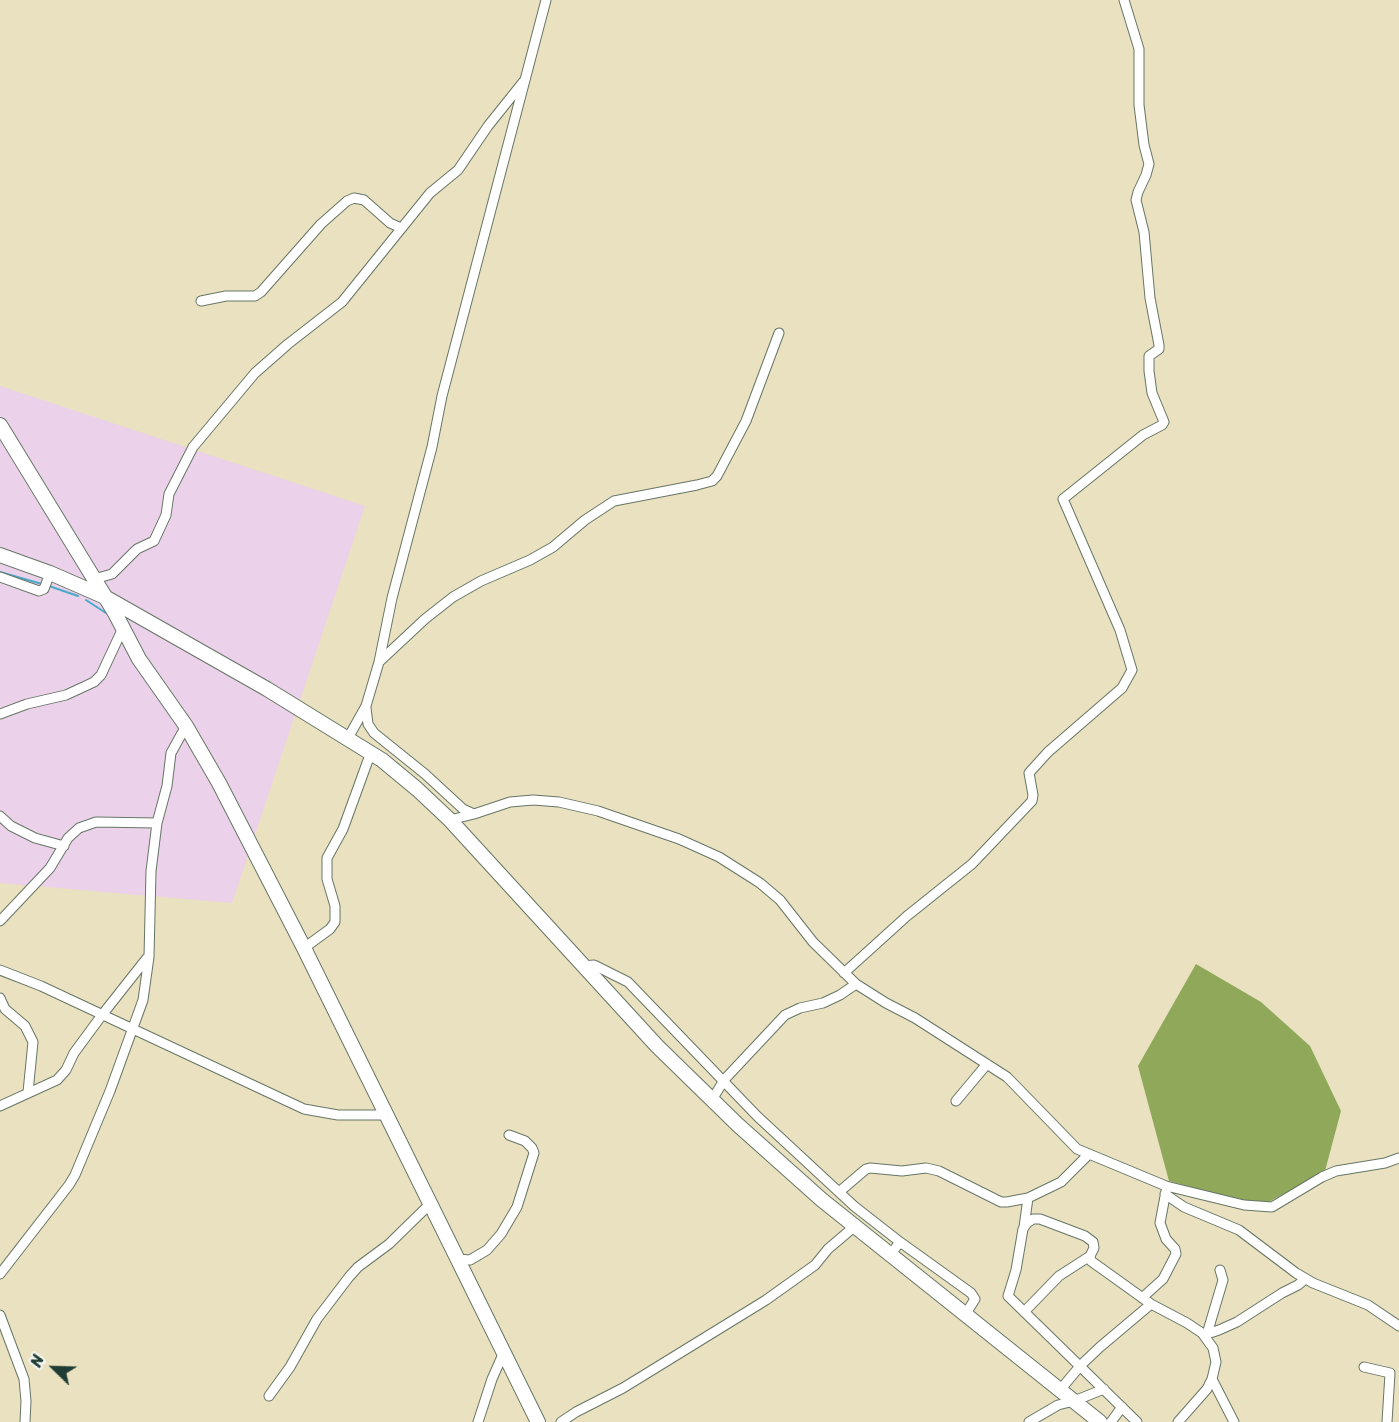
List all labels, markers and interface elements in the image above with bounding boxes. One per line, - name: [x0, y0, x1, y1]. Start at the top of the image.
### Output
- north arrow: [24, 1338, 84, 1398]
- text: N: [21, 1350, 52, 1372]

